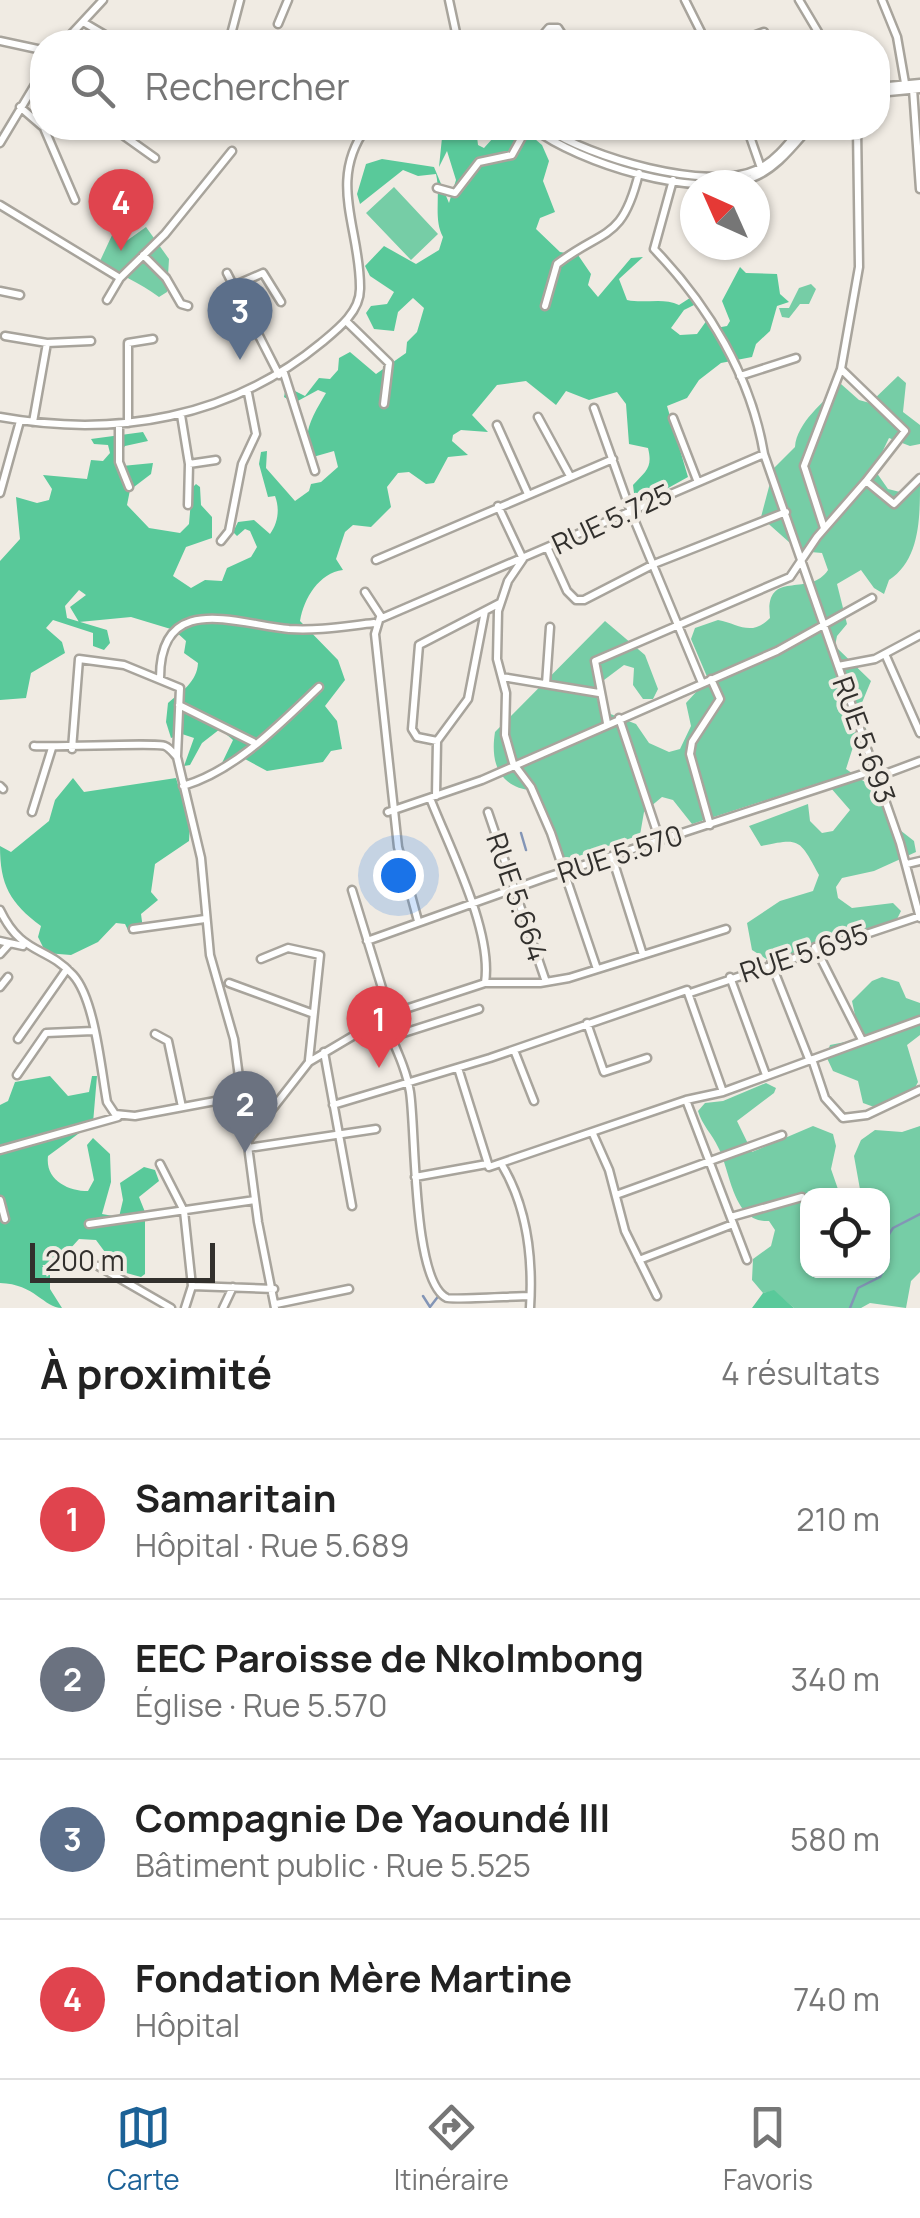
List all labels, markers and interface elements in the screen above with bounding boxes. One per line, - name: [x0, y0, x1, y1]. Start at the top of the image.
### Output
- search box: [30, 30, 890, 140]
- icon: search: [65, 58, 120, 113]
- text: Rechercher: [145, 59, 350, 111]
- pin: 4: [88, 168, 154, 251]
- north arrow: [680, 170, 770, 260]
- pin: 3: [208, 278, 272, 360]
- street label: RUE 5.725: [545, 474, 678, 562]
- street label: RUE 5.693: [824, 671, 905, 808]
- street label: RUE 5.570: [552, 815, 687, 891]
- street label: RUE 5.664: [478, 827, 558, 966]
- your location: [373, 850, 424, 901]
- street label: RUE 5.695: [735, 913, 873, 991]
- pin: 1: [346, 986, 412, 1068]
- pin: 2: [212, 1070, 278, 1153]
- map controls: [800, 1188, 890, 1278]
- button: locate: [800, 1188, 890, 1278]
- scale bar: [30, 1238, 215, 1282]
- text: 200 m: [45, 1241, 124, 1279]
- text: À proximité: [40, 1344, 272, 1402]
- text: 4 résultats: [721, 1351, 880, 1395]
- text: Samaritain: [135, 1471, 337, 1523]
- text: 1: [65, 1497, 80, 1541]
- text: 210 m: [796, 1497, 880, 1541]
- text: Hôpital · Rue 5.689: [135, 1523, 410, 1567]
- text: EEC Paroisse de Nkolmbong: [135, 1631, 644, 1683]
- text: 2: [63, 1657, 82, 1701]
- text: 340 m: [790, 1657, 880, 1701]
- text: Église · Rue 5.570: [135, 1683, 388, 1727]
- text: Compagnie De Yaoundé lll: [135, 1791, 610, 1843]
- text: 3: [63, 1817, 82, 1861]
- text: 580 m: [790, 1817, 880, 1861]
- text: Bâtiment public · Rue 5.525: [135, 1843, 531, 1887]
- text: Fondation Mère Martine: [135, 1951, 572, 2003]
- text: 4: [63, 1977, 82, 2021]
- text: 740 m: [793, 1977, 880, 2021]
- text: Hôpital: [135, 2003, 240, 2047]
- tab: Carte: [107, 2100, 180, 2198]
- tab: Itinéraire: [394, 2100, 509, 2198]
- tab: Favoris: [723, 2100, 813, 2198]

